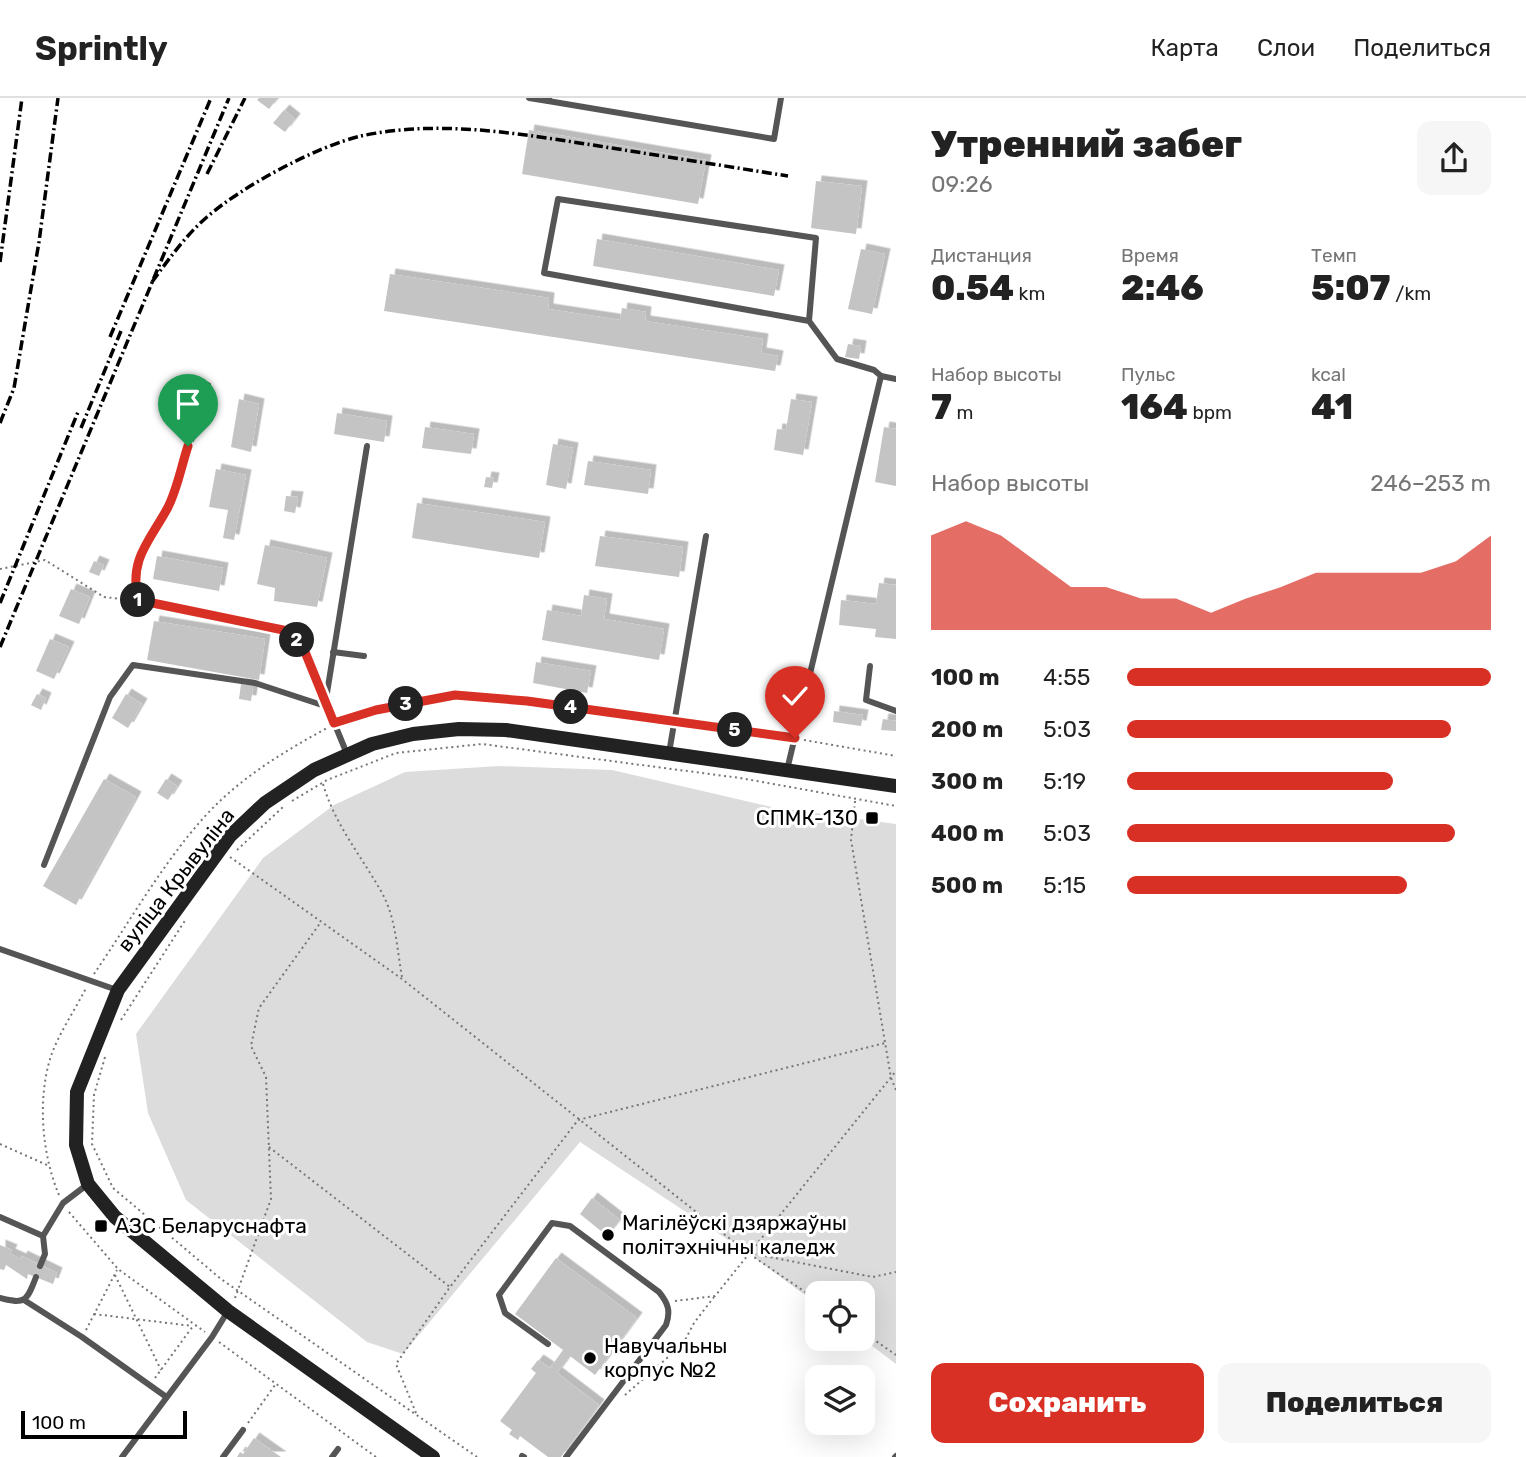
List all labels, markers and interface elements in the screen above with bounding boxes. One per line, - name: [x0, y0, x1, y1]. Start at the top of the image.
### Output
- text: Sprintly: [35, 29, 168, 68]
- text: Карта: [1150, 34, 1219, 62]
- text: Слои: [1257, 34, 1315, 62]
- text: Поделиться: [1353, 34, 1491, 62]
- text: Утренний забег: [931, 121, 1242, 167]
- button: share: [1417, 121, 1491, 195]
- text: 09:26: [931, 170, 993, 198]
- text: Дистанция: [931, 244, 1032, 267]
- text: Время: [1121, 244, 1179, 267]
- text: Темп: [1311, 244, 1357, 267]
- text: 0.54: [931, 267, 1014, 309]
- text: 2:46: [1121, 267, 1204, 309]
- text: 5:07: [1311, 267, 1391, 309]
- text: km: [1014, 282, 1045, 305]
- text: /km: [1391, 282, 1431, 305]
- text: Набор высоты: [931, 363, 1062, 386]
- text: Пульс: [1121, 363, 1175, 386]
- text: kcal: [1311, 363, 1346, 386]
- pin: [158, 374, 218, 446]
- icon: arrive: [169, 385, 207, 423]
- text: 7: [931, 386, 952, 428]
- text: 164: [1121, 386, 1188, 428]
- text: 41: [1311, 386, 1353, 428]
- text: m: [952, 401, 974, 424]
- text: bpm: [1188, 401, 1232, 424]
- text: Набор высоты: [931, 469, 1089, 497]
- text: 246–253 m: [1370, 469, 1491, 497]
- pin: 1: [120, 582, 156, 618]
- text: 1: [133, 588, 142, 611]
- pin: 2: [280, 622, 314, 658]
- text: 2: [290, 628, 303, 651]
- text: 100 m: [931, 663, 1000, 691]
- text: 4:55: [1043, 663, 1091, 691]
- pin: [765, 666, 825, 738]
- icon: check: [776, 677, 814, 715]
- pin: 3: [388, 686, 424, 722]
- pin: 4: [554, 690, 588, 724]
- text: 3: [399, 692, 412, 715]
- text: 4: [564, 695, 577, 718]
- pin: 5: [718, 712, 752, 748]
- text: 200 m: [931, 715, 1003, 743]
- text: 5:03: [1043, 715, 1091, 743]
- text: 5: [728, 718, 741, 741]
- text: 300 m: [931, 767, 1003, 795]
- text: 5:19: [1043, 767, 1086, 795]
- street label: вуліца Крывуліна: [112, 803, 239, 956]
- place label: СПМК-130: [756, 805, 858, 830]
- marker: СПМК-130: [864, 810, 880, 826]
- text: 400 m: [931, 819, 1004, 847]
- text: 5:03: [1043, 819, 1091, 847]
- text: 500 m: [931, 871, 1003, 899]
- text: 5:15: [1043, 871, 1086, 899]
- place label: Магілёўскі дзяржаўны політэхнічны каледж: [622, 1210, 847, 1259]
- place label: АЗС Беларуснафта: [115, 1213, 307, 1238]
- marker: АЗС Беларуснафта: [93, 1218, 109, 1234]
- marker: Магілёўскі дзяржаўны політэхнічны каледж: [600, 1227, 616, 1243]
- map controls: [805, 1281, 875, 1435]
- button: locate: [805, 1281, 875, 1351]
- place label: Навучальны корпус №2: [604, 1333, 727, 1382]
- marker: Навучальны корпус №2: [582, 1350, 598, 1366]
- button: Сохранить: [931, 1363, 1204, 1443]
- button: Поделиться: [1218, 1363, 1491, 1443]
- button: layers: [805, 1365, 875, 1435]
- scale bar: [21, 1408, 187, 1440]
- text: 100 m: [32, 1411, 86, 1434]

